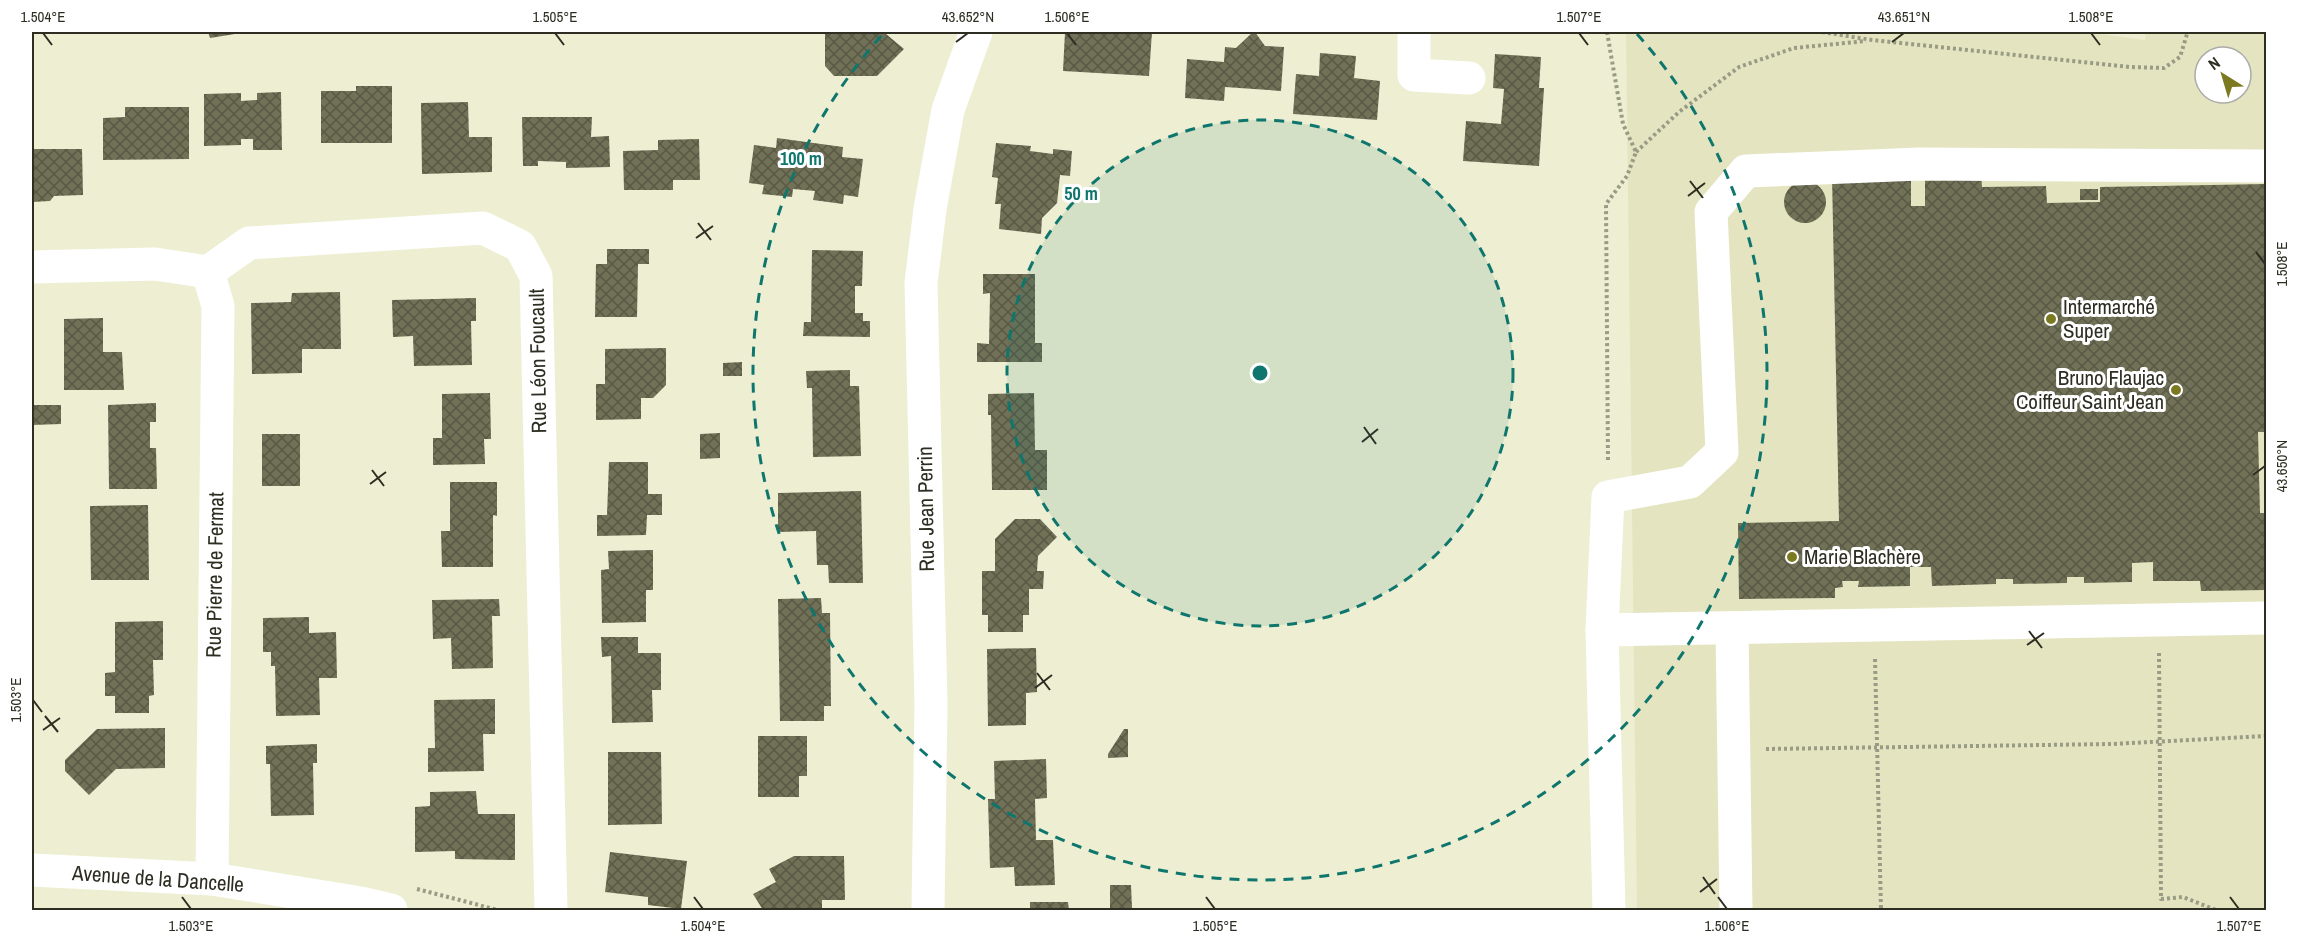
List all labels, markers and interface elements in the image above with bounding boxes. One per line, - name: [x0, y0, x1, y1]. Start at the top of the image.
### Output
- text: 1.504°E: [21, 6, 66, 27]
- text: 1.505°E: [533, 6, 578, 27]
- text: 43.652°N: [942, 6, 994, 27]
- text: 1.506°E: [1045, 6, 1090, 27]
- text: 1.507°E: [1557, 6, 1602, 27]
- text: 43.651°N: [1878, 6, 1930, 27]
- text: 1.508°E: [2069, 6, 2114, 27]
- north arrow: [2193, 45, 2253, 105]
- text: N: [2204, 51, 2224, 75]
- text: 100 m: [780, 146, 822, 171]
- text: 50 m: [1064, 181, 1098, 206]
- text: 1.508°E: [2271, 242, 2292, 287]
- street label: Rue Léon Foucault: [522, 288, 553, 434]
- place label: Intermarché Super: [2063, 292, 2155, 345]
- marker: Intermarché Super: [2044, 312, 2058, 326]
- centre of rings: [1250, 363, 1270, 383]
- place label: Bruno Flaujac Coiffeur Saint Jean: [2016, 363, 2164, 416]
- marker: Bruno Flaujac Coiffeur Saint Jean: [2169, 383, 2183, 397]
- text: 43.650°N: [2271, 440, 2292, 492]
- street label: Rue Jean Perrin: [910, 446, 941, 572]
- street label: Rue Pierre de Fermat: [199, 492, 230, 658]
- place label: Marie Blachère: [1804, 542, 1921, 571]
- marker: Marie Blachère: [1785, 550, 1799, 564]
- text: 1.503°E: [5, 678, 26, 723]
- street label: Avenue de la Dancelle: [70, 858, 245, 899]
- text: 1.503°E: [169, 915, 214, 936]
- text: 1.504°E: [681, 915, 726, 936]
- text: 1.505°E: [1193, 915, 1238, 936]
- text: 1.506°E: [1705, 915, 1750, 936]
- text: 1.507°E: [2217, 915, 2262, 936]

